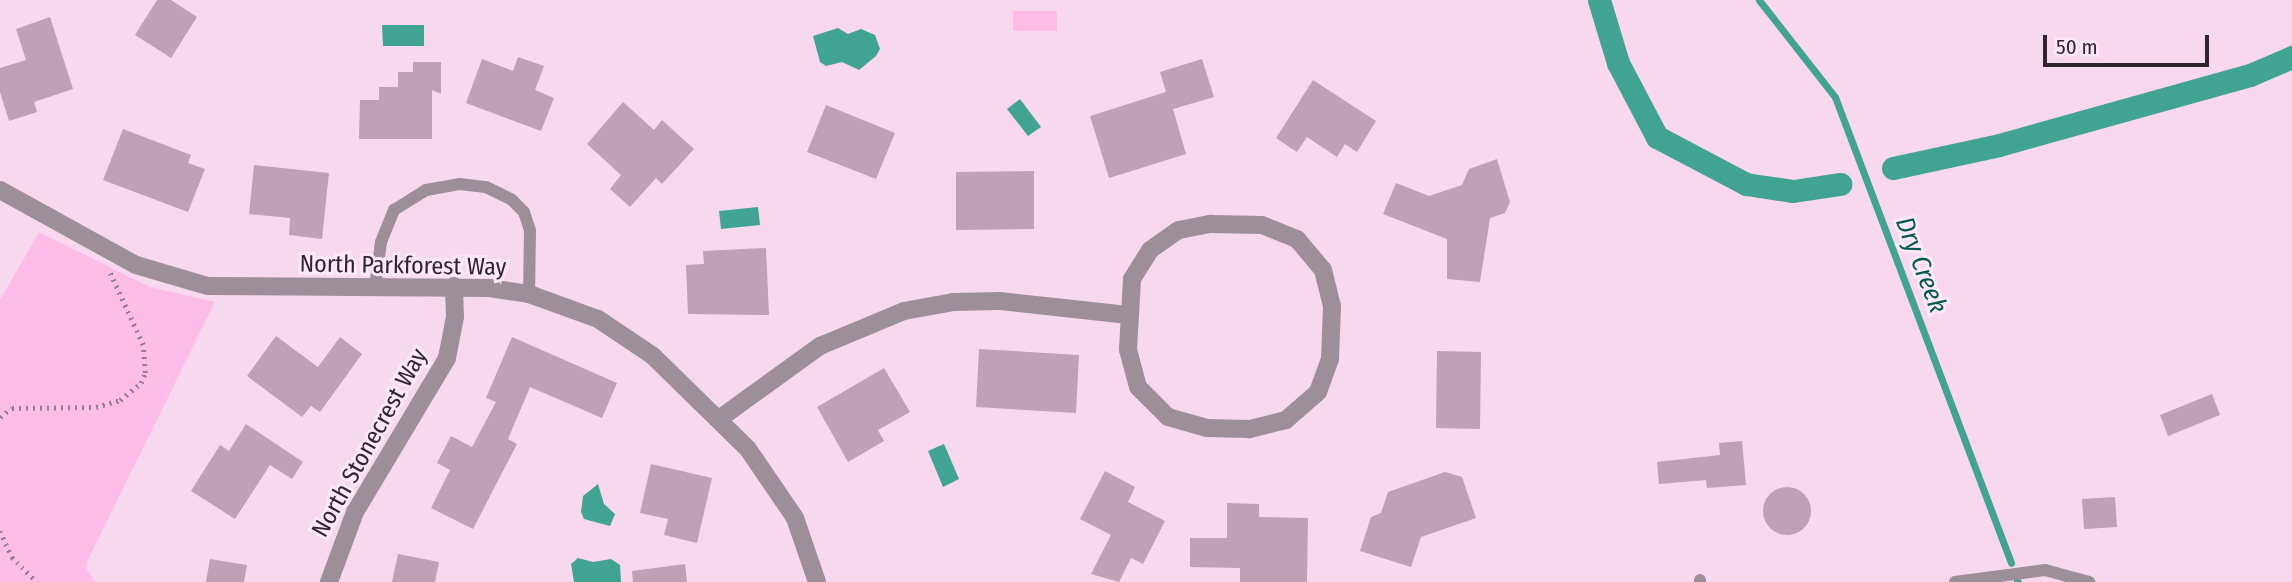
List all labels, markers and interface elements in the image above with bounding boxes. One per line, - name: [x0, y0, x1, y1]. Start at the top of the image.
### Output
- scale bar: [2047, 21, 2213, 65]
- text: 50 m: [2056, 34, 2098, 60]
- water label: Dry Creek: [1888, 213, 1954, 317]
- street label: North Parkforest Way: [299, 250, 507, 282]
- street label: North Stonecrest Way: [306, 344, 434, 542]

